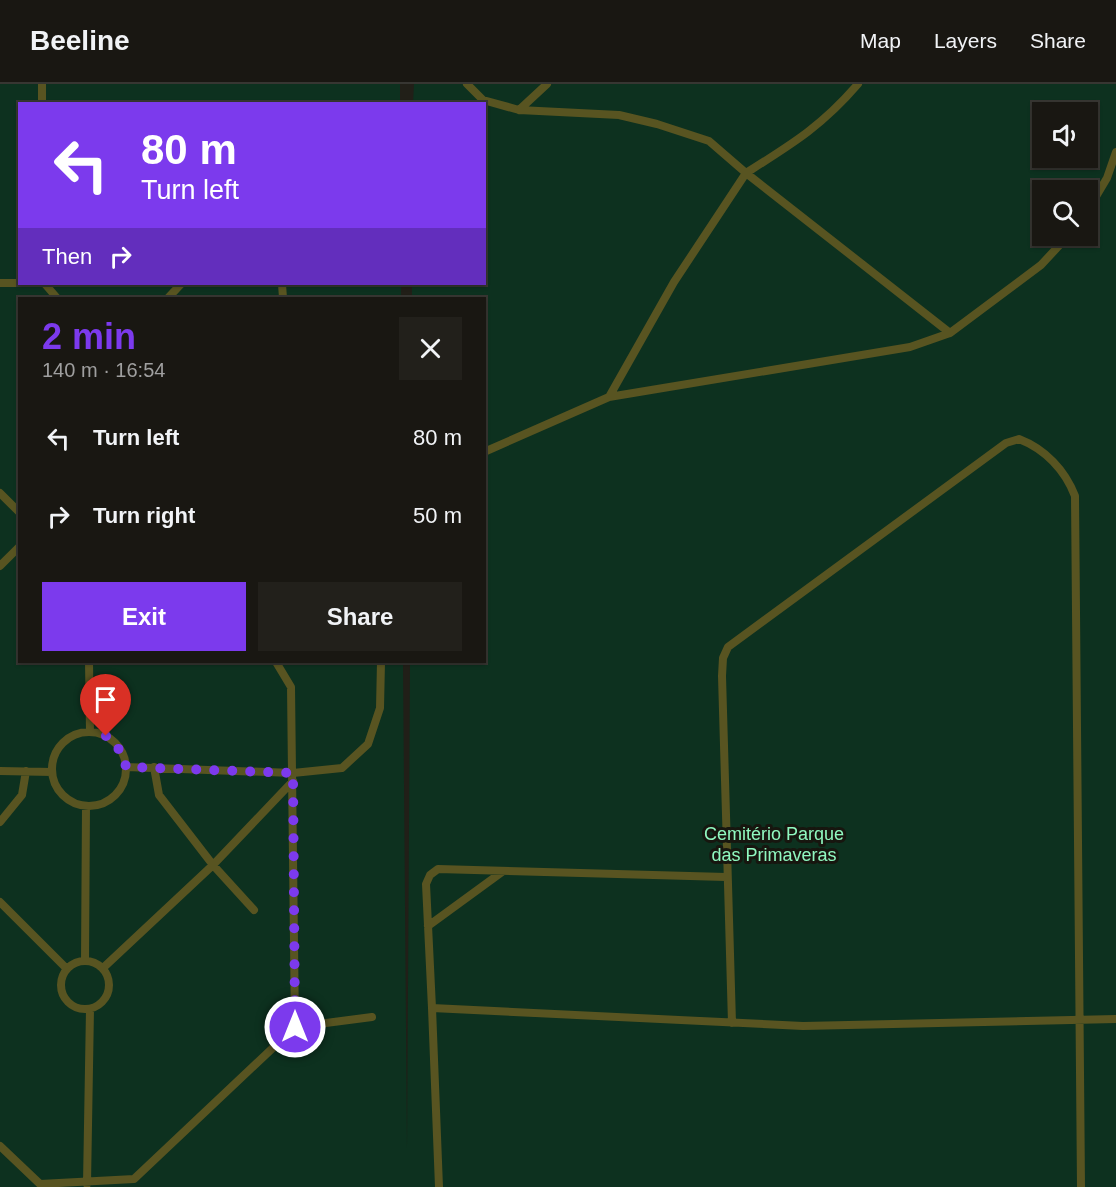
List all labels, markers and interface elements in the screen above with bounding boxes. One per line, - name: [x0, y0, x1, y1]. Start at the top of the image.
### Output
- text: Beeline: [30, 25, 130, 56]
- text: Map: [860, 29, 901, 52]
- text: Layers: [934, 29, 997, 52]
- text: Share: [1030, 29, 1086, 52]
- map controls: [1032, 102, 1098, 246]
- button: sound: [1032, 102, 1098, 168]
- icon: left: [42, 126, 120, 204]
- text: 80 m: [141, 126, 237, 173]
- text: Turn left: [141, 175, 239, 205]
- button: search: [1032, 180, 1098, 246]
- icon: right: [104, 240, 137, 273]
- text: Then: [42, 244, 92, 269]
- text: 2 min: [42, 316, 136, 357]
- button: close: [399, 317, 462, 380]
- text: 140 m · 16:54: [42, 359, 165, 381]
- icon: left: [42, 422, 75, 455]
- text: Turn left: [93, 425, 179, 450]
- text: 80 m: [413, 425, 462, 450]
- icon: right: [42, 500, 75, 533]
- text: Turn right: [93, 503, 195, 528]
- text: 50 m: [413, 503, 462, 528]
- button: Exit: [42, 582, 246, 651]
- button: Share: [258, 582, 462, 651]
- pin: [80, 674, 131, 736]
- icon: arrive: [89, 683, 122, 716]
- park label: Cemitério Parque das Primaveras: [704, 824, 844, 865]
- position arrow: [263, 995, 327, 1059]

